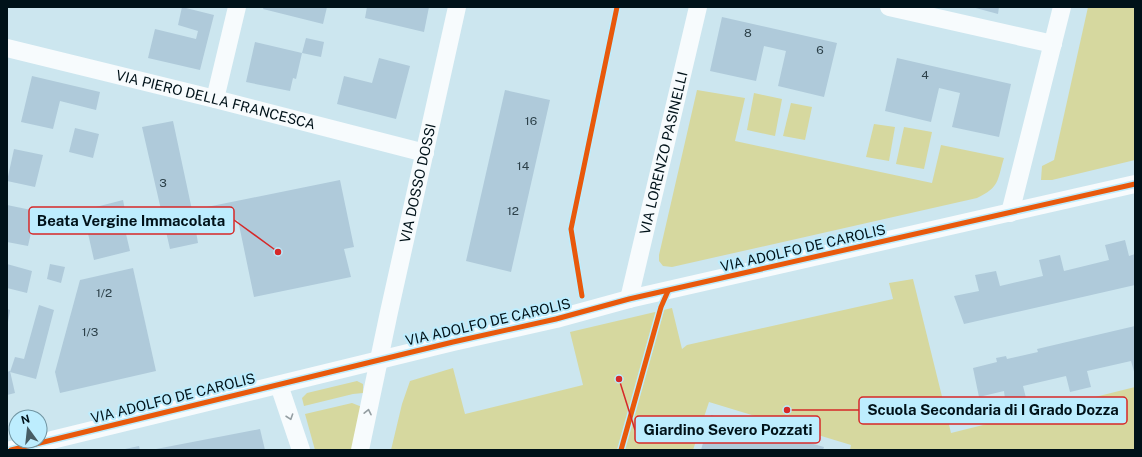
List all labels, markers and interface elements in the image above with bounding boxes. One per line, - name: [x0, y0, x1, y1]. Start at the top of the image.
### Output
- house number: 8: [744, 26, 752, 40]
- house number: 6: [816, 43, 824, 57]
- street label: VIA PIERO DELLA FRANCESCA: [114, 67, 317, 133]
- house number: 4: [921, 68, 929, 82]
- street label: VIA LORENZO PASINELLI: [637, 70, 690, 236]
- house number: 16: [525, 114, 537, 128]
- street label: VIA DOSSO DOSSI: [397, 122, 439, 244]
- house number: 14: [517, 159, 530, 173]
- house number: 3: [159, 176, 167, 190]
- house number: 12: [507, 204, 519, 218]
- callout: Beata Vergine Immacolata: [29, 207, 234, 234]
- text: Beata Vergine Immacolata: [37, 212, 225, 229]
- street label: VIA ADOLFO DE CAROLIS: [719, 221, 887, 275]
- house number: 1/2: [96, 286, 112, 300]
- street label: VIA ADOLFO DE CAROLIS: [404, 295, 572, 349]
- house number: 1/3: [82, 325, 98, 339]
- street label: VIA ADOLFO DE CAROLIS: [89, 370, 257, 426]
- callout: Scuola Secondaria di I Grado Dozza: [859, 397, 1127, 424]
- text: Scuola Secondaria di I Grado Dozza: [867, 401, 1119, 418]
- north arrow: [8, 409, 48, 449]
- one-way arrow: [363, 409, 371, 415]
- text: N: [20, 412, 31, 426]
- one-way arrow: [285, 414, 293, 421]
- callout: Giardino Severo Pozzati: [635, 416, 820, 443]
- text: Giardino Severo Pozzati: [644, 421, 812, 438]

